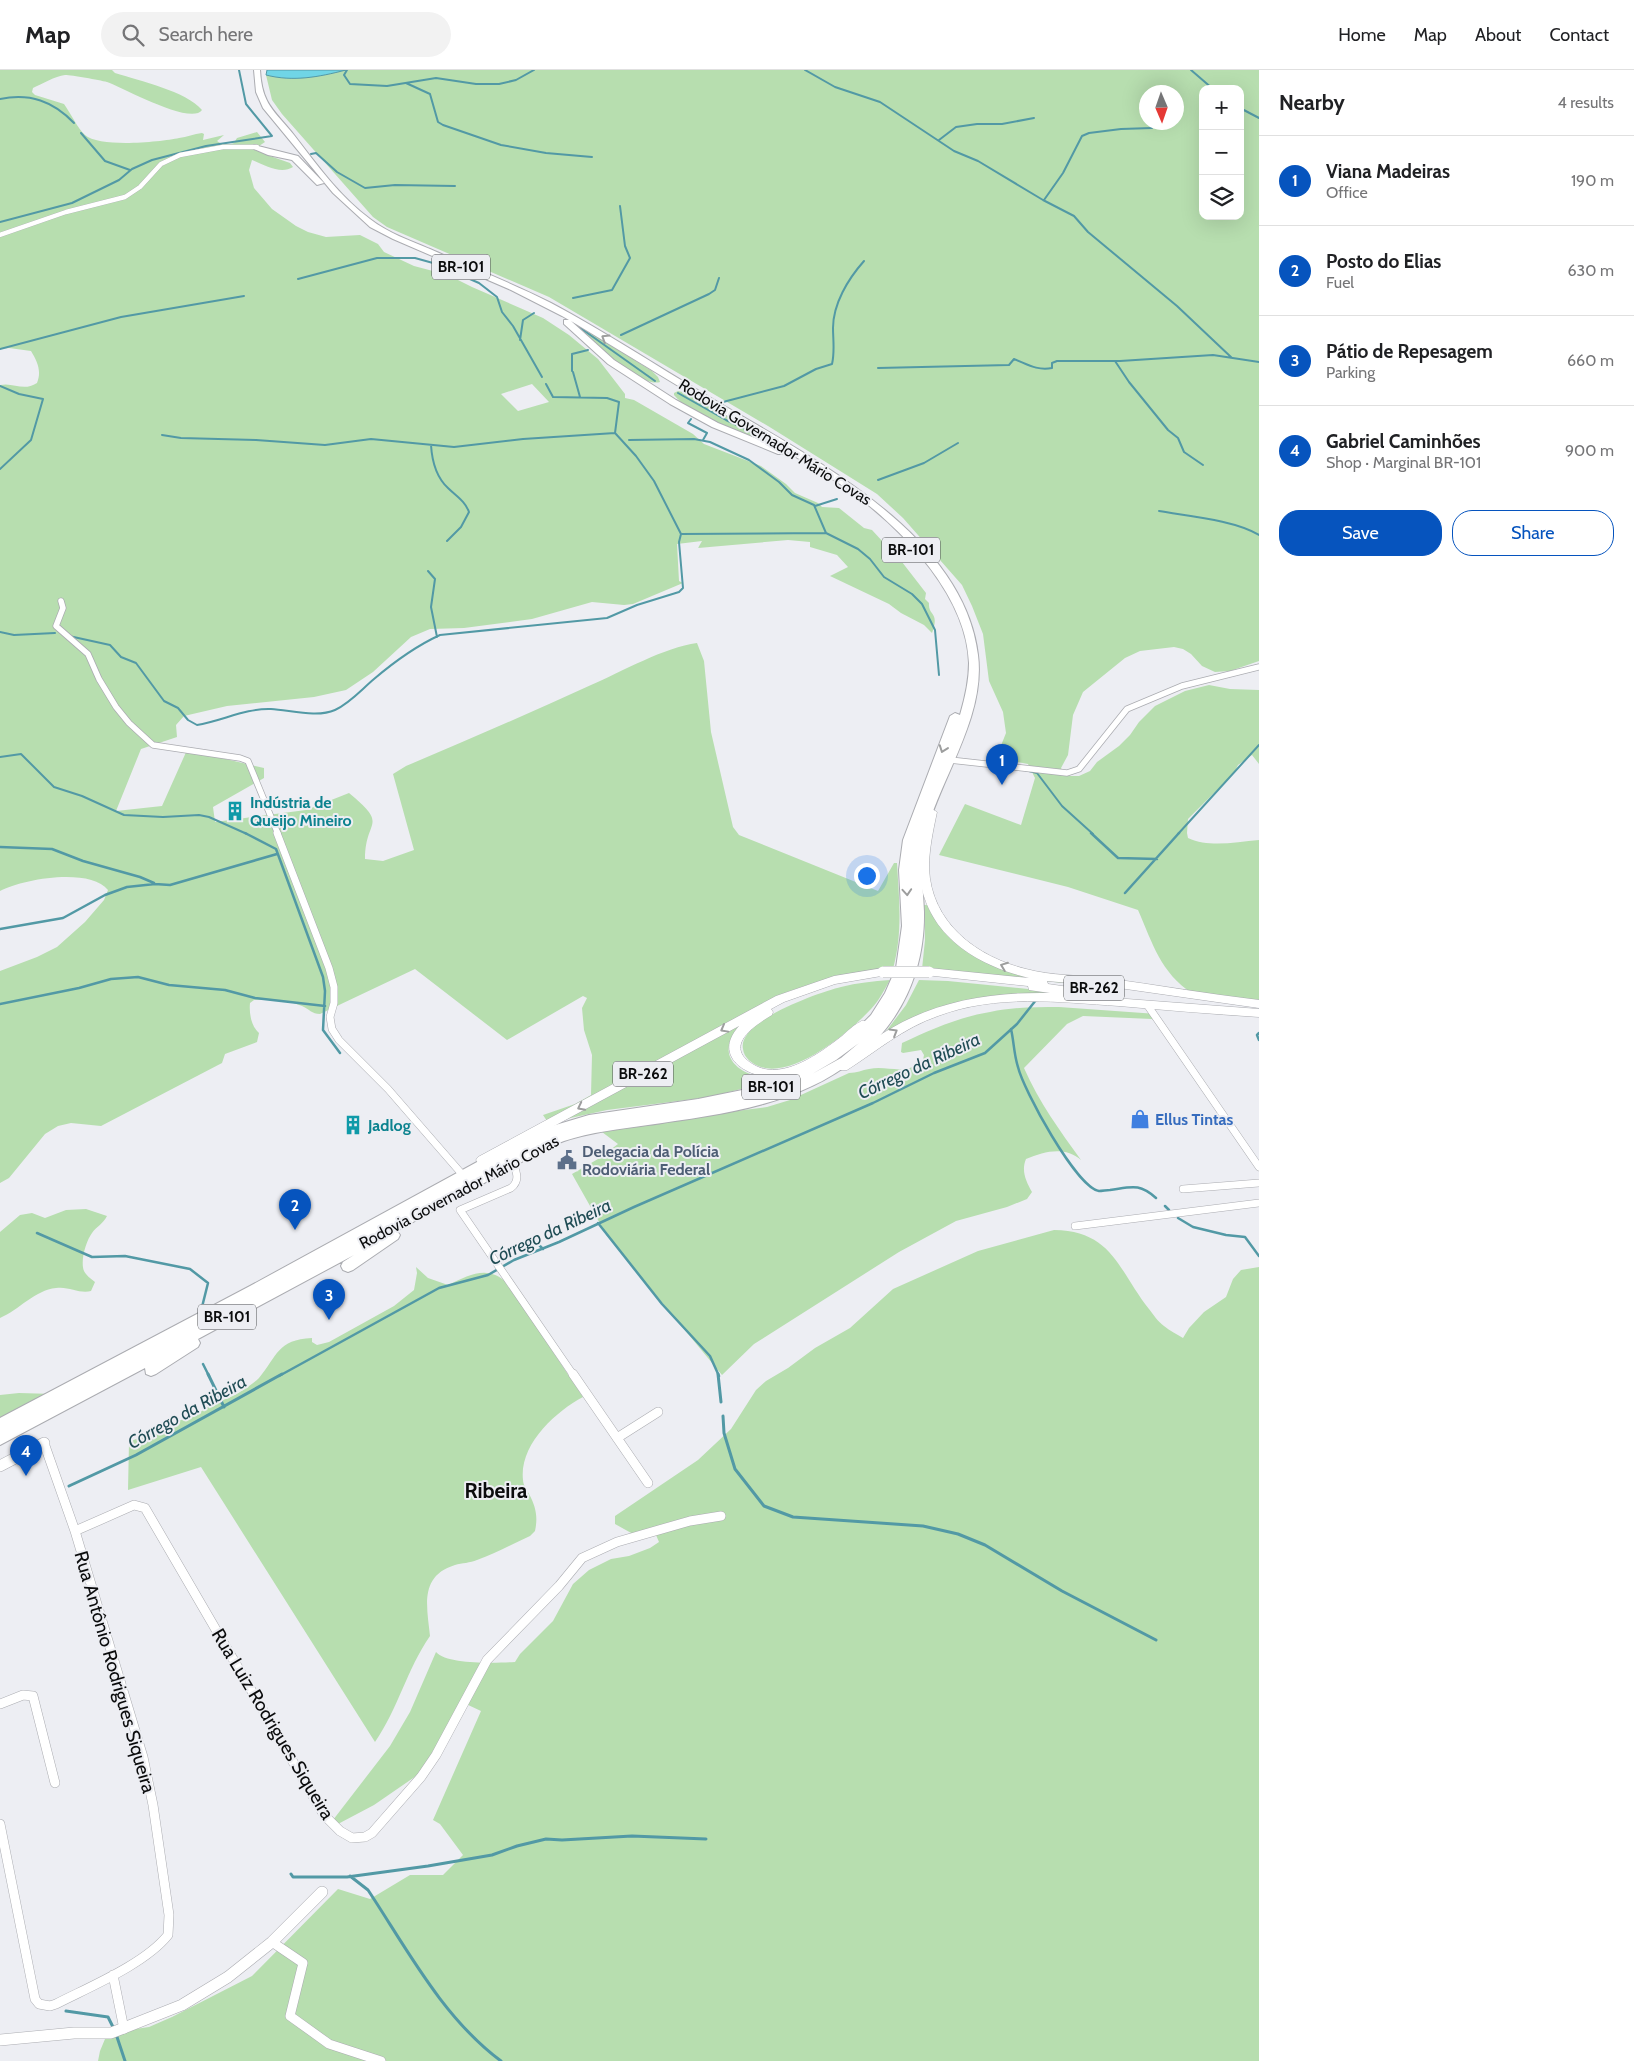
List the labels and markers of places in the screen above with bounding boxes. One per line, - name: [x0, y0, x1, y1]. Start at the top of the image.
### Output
- pin: 1: [986, 744, 1018, 785]
- place label: Indústria de Queijo Mineiro: [250, 793, 352, 830]
- building icon: Indústria de Queijo Mineiro: [224, 800, 246, 822]
- shop icon: Ellus Tintas: [1129, 1108, 1151, 1130]
- place label: Ellus Tintas: [1155, 1110, 1233, 1129]
- building icon: Jadlog: [342, 1114, 364, 1136]
- place label: Jadlog: [367, 1116, 411, 1135]
- place label: Delegacia da Polícia Rodoviária Federal: [582, 1142, 719, 1179]
- public building icon: Delegacia da Polícia Rodoviária Federal: [556, 1149, 578, 1171]
- pin: 2: [279, 1189, 311, 1230]
- pin: 3: [313, 1279, 345, 1320]
- pin: 4: [10, 1435, 42, 1476]

